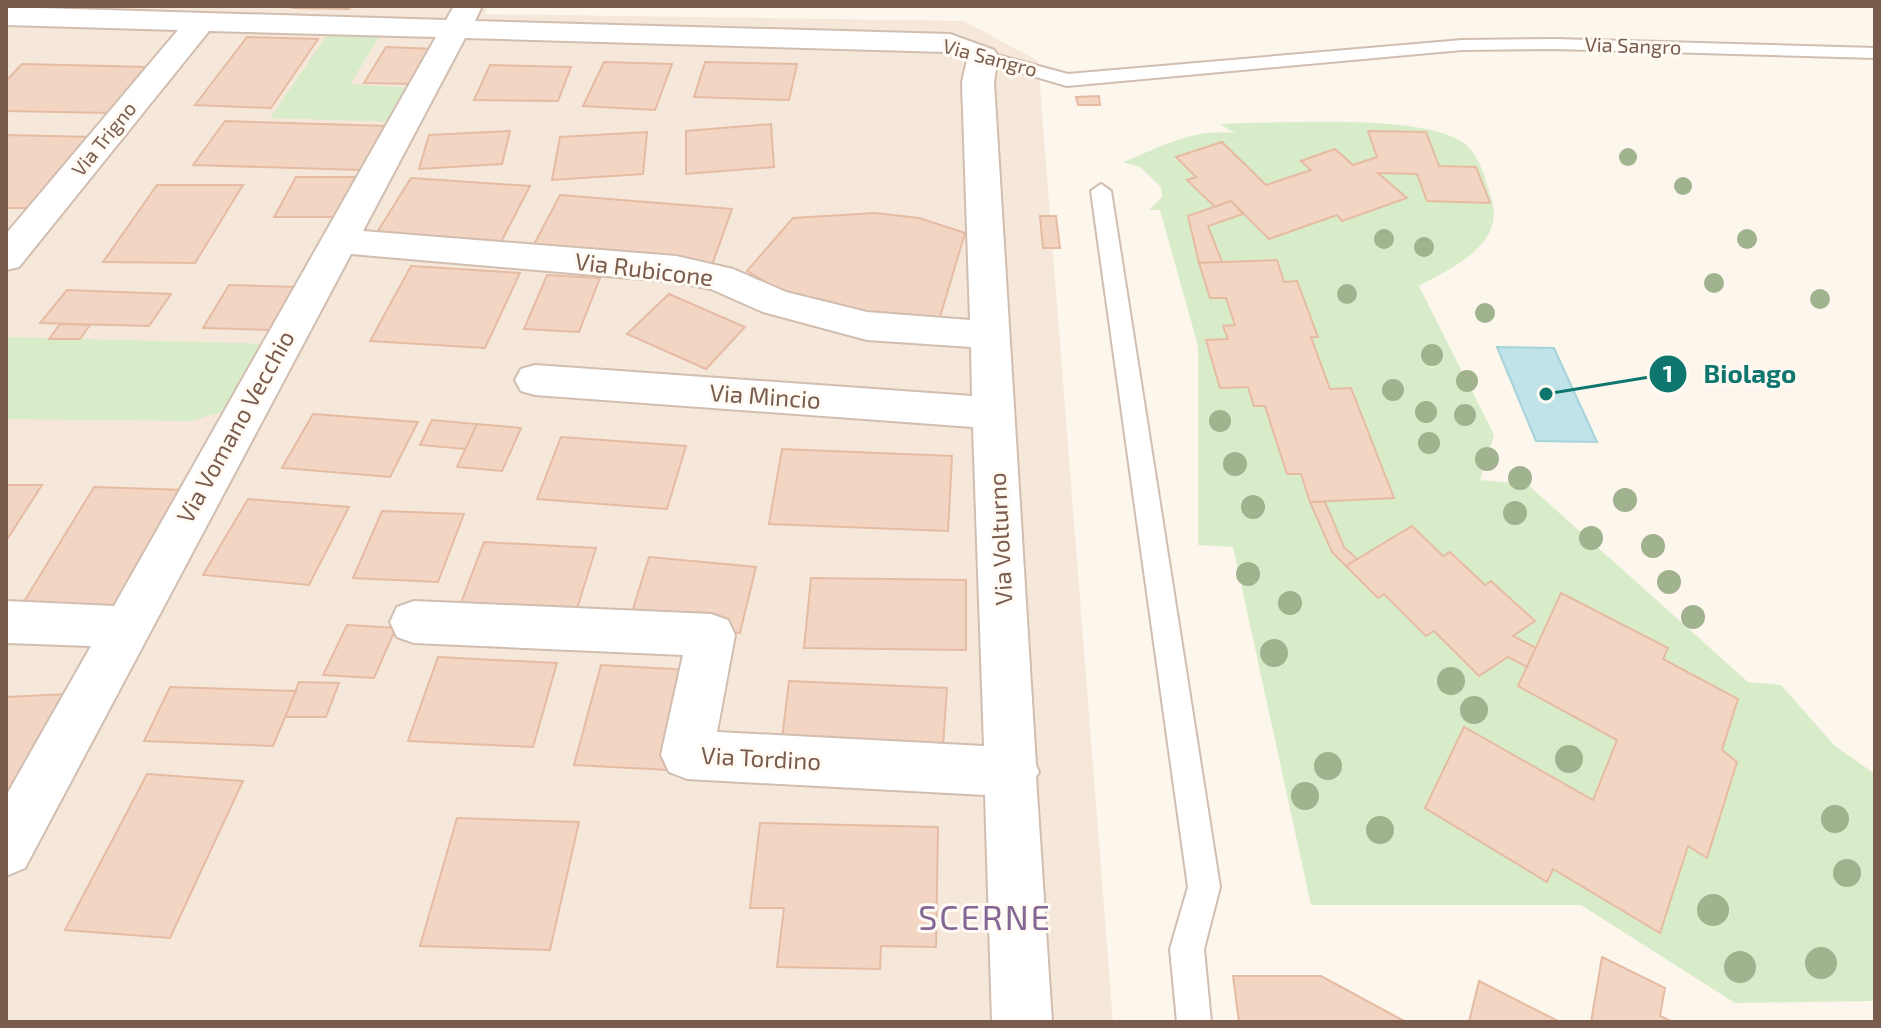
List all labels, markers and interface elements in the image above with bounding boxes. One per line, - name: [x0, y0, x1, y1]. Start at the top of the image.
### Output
- street label: Via Sangro: [1584, 31, 1682, 59]
- street label: Via Sangro: [940, 33, 1040, 81]
- street label: Via Trigno: [66, 96, 141, 181]
- street label: Via Rubicone: [573, 246, 715, 291]
- street label: Via Vomano Vecchio: [170, 325, 300, 528]
- callout: Biolago: [1648, 349, 1812, 399]
- text: Biolago: [1704, 357, 1796, 388]
- text: 1: [1663, 358, 1673, 387]
- street label: Via Mincio: [709, 377, 822, 414]
- street label: Via Volturno: [982, 472, 1017, 606]
- street label: Via Tordino: [700, 740, 822, 775]
- district label: SCERNE: [918, 896, 1052, 937]

